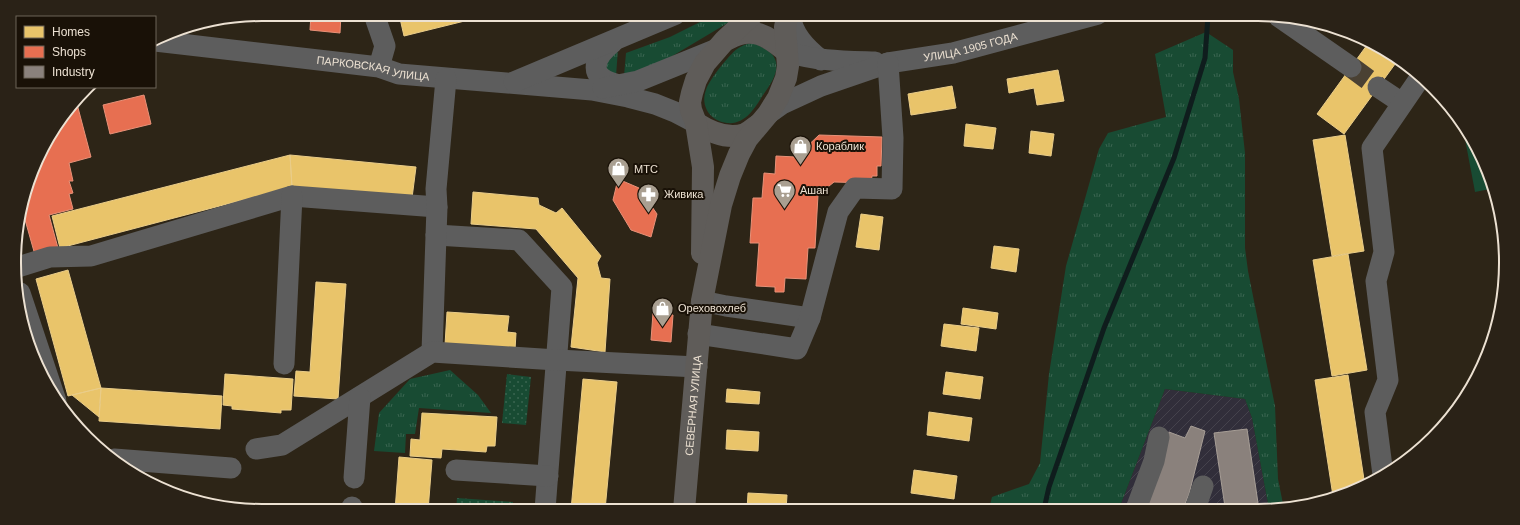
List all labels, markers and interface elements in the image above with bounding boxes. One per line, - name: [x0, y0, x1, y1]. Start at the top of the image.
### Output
- legend: [16, 16, 156, 88]
- text: Homes: [52, 25, 90, 39]
- street label: УЛИЦА 1905 ГОДА: [923, 30, 1019, 63]
- text: Shops: [52, 45, 86, 59]
- street label: ПАРКОВСКАЯ УЛИЦА: [316, 54, 431, 83]
- text: Industry: [52, 65, 95, 79]
- shop icon: Кораблик: [788, 133, 814, 166]
- place label: Кораблик: [816, 140, 864, 152]
- shop icon: МТС: [606, 156, 632, 189]
- place label: МТС: [634, 163, 658, 175]
- supermarket icon: Ашан: [772, 177, 798, 210]
- pharmacy icon: Живика: [636, 181, 662, 214]
- place label: Ашан: [800, 184, 828, 196]
- place label: Живика: [664, 188, 704, 200]
- shop icon: Ореховохлеб: [649, 295, 675, 328]
- place label: Ореховохлеб: [678, 302, 746, 314]
- street label: СЕВЕРНАЯ УЛИЦА: [683, 354, 703, 456]

